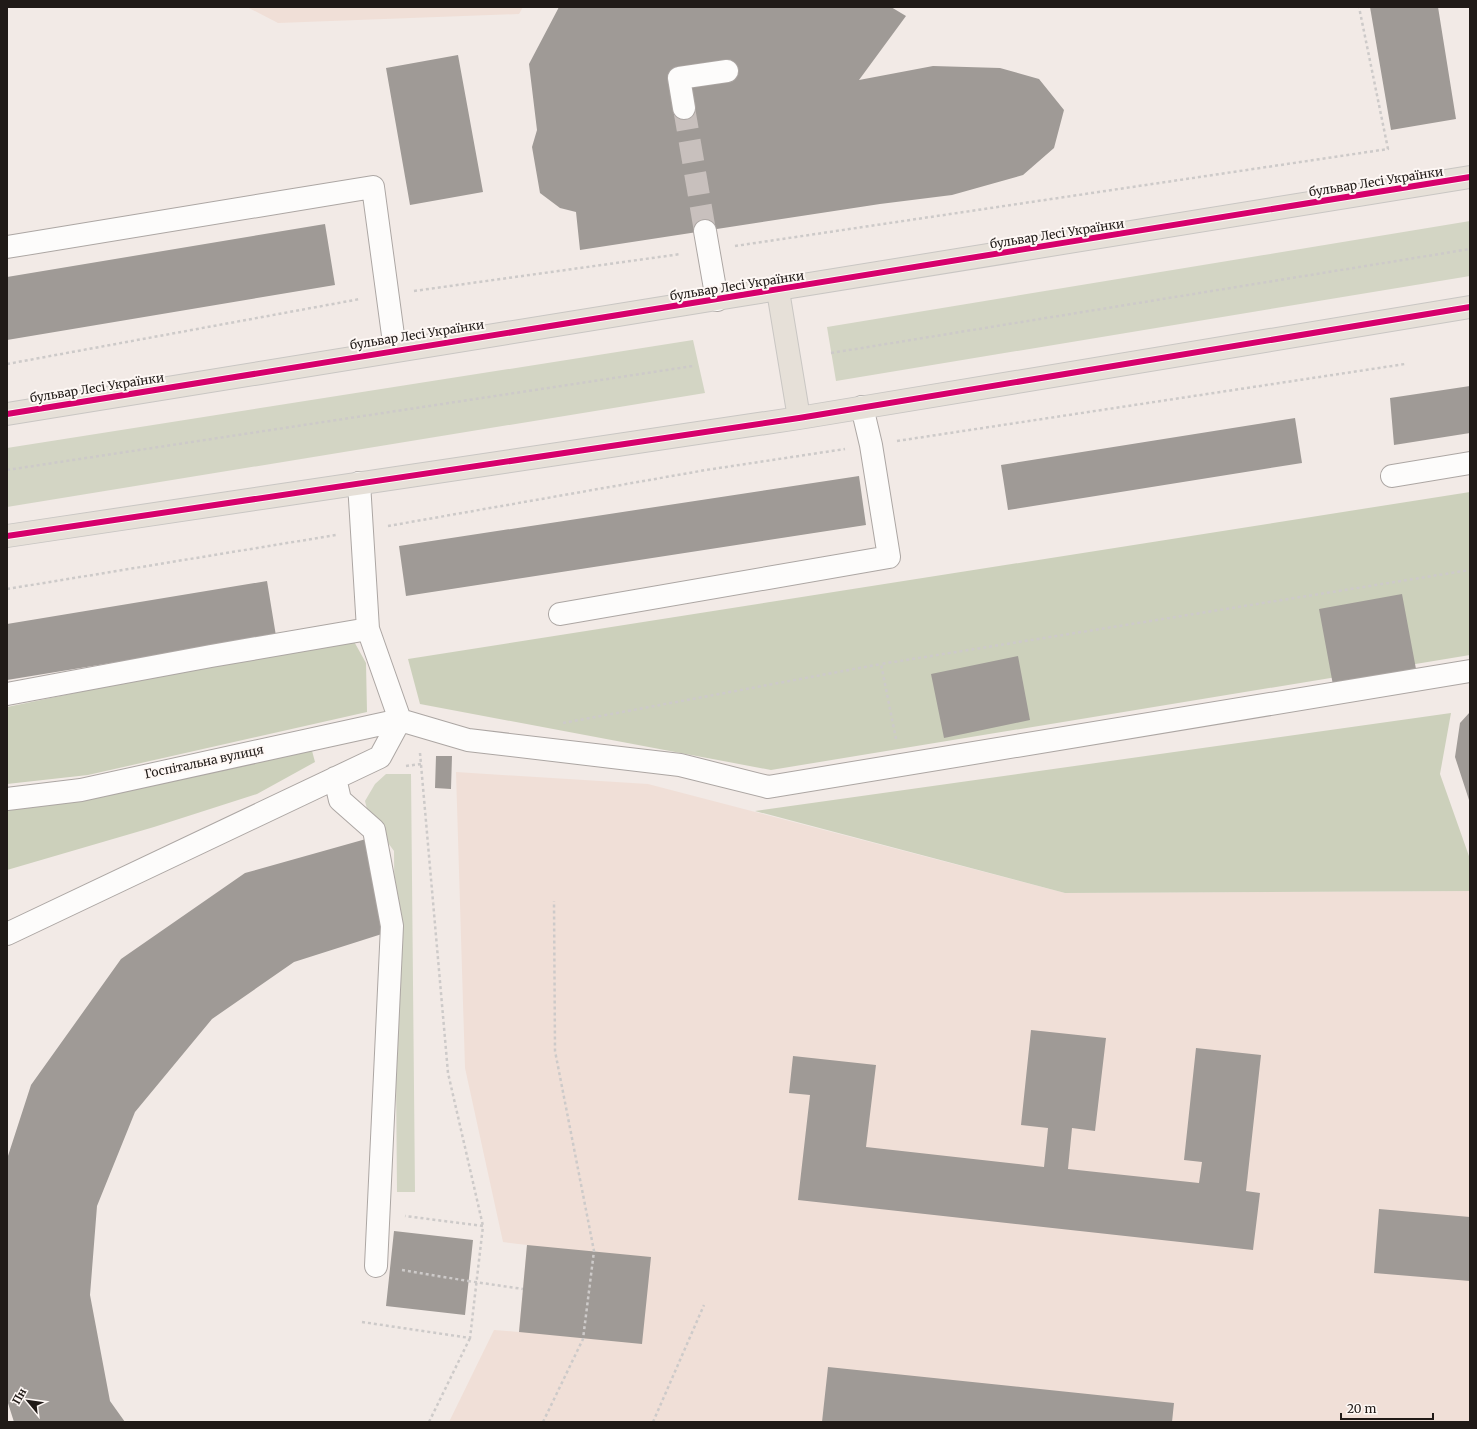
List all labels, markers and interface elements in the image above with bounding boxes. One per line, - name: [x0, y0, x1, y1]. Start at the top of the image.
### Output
- street label: бульвар Лесі Українки: [1308, 163, 1444, 200]
- street label: бульвар Лесі Українки: [989, 215, 1125, 252]
- street label: бульвар Лесі Українки: [669, 267, 805, 304]
- street label: бульвар Лесі Українки: [349, 316, 485, 353]
- street label: бульвар Лесі Українки: [29, 369, 165, 406]
- street label: Госпітальна вулиця: [143, 742, 265, 781]
- north arrow: [8, 1381, 48, 1421]
- text: Пн: [9, 1385, 29, 1407]
- scale bar: [1341, 1395, 1433, 1421]
- text: 20 m: [1347, 1401, 1376, 1416]

